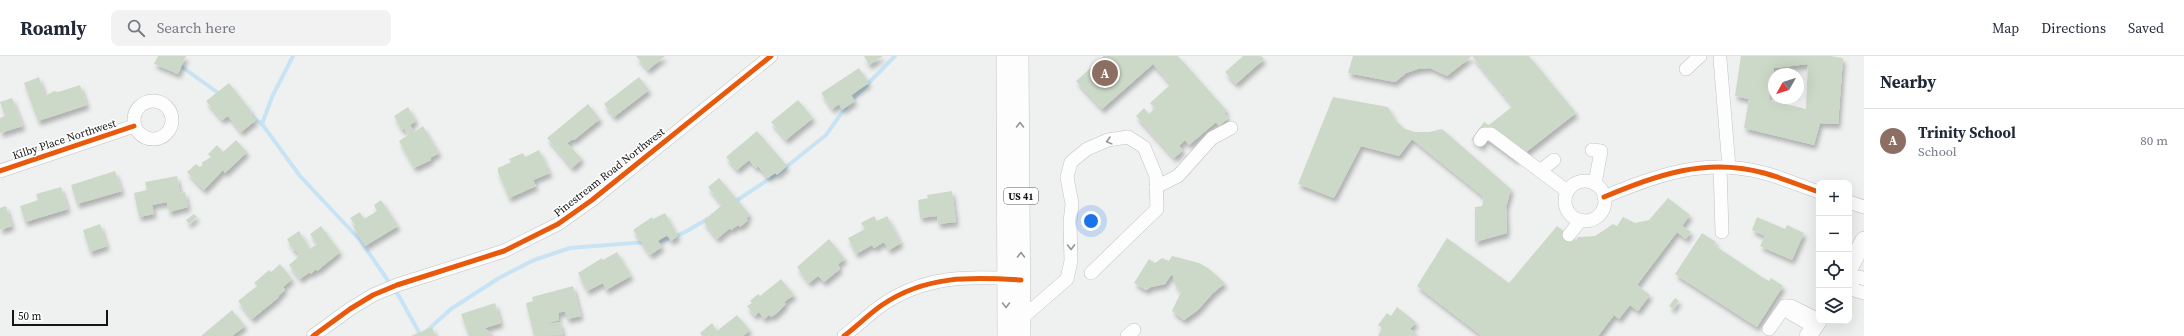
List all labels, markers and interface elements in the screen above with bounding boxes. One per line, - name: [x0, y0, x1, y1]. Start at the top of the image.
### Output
- search box: [111, 10, 391, 46]
- text: Roamly: [20, 15, 87, 41]
- icon: search: [125, 17, 147, 39]
- text: Search here: [157, 17, 236, 38]
- text: Map: [1992, 18, 2019, 38]
- text: Directions: [2041, 18, 2106, 38]
- text: Saved: [2128, 18, 2164, 38]
- pin: A: [1092, 58, 1118, 88]
- north arrow: [1768, 68, 1804, 104]
- text: Nearby: [1880, 70, 1936, 94]
- street label: Kilby Place Northwest: [10, 116, 118, 163]
- one-way arrow: [1016, 122, 1024, 128]
- text: Trinity School: [1918, 122, 2016, 143]
- street label: Pinestream Road Northwest: [551, 124, 668, 220]
- text: A: [1889, 132, 1897, 149]
- text: 80 m: [2140, 132, 2168, 149]
- one-way arrow: [1105, 136, 1112, 145]
- text: School: [1918, 143, 1957, 160]
- map controls: [1816, 180, 1852, 324]
- button: +: [1816, 180, 1852, 216]
- road number: US 41: [1004, 188, 1038, 204]
- your location: [1081, 211, 1101, 231]
- button: −: [1816, 216, 1852, 252]
- one-way arrow: [1066, 244, 1075, 250]
- one-way arrow: [1017, 252, 1025, 258]
- button: locate: [1816, 252, 1852, 288]
- button: layers: [1816, 288, 1852, 324]
- one-way arrow: [1002, 302, 1010, 308]
- scale bar: [12, 308, 108, 327]
- text: 50 m: [18, 309, 41, 324]

